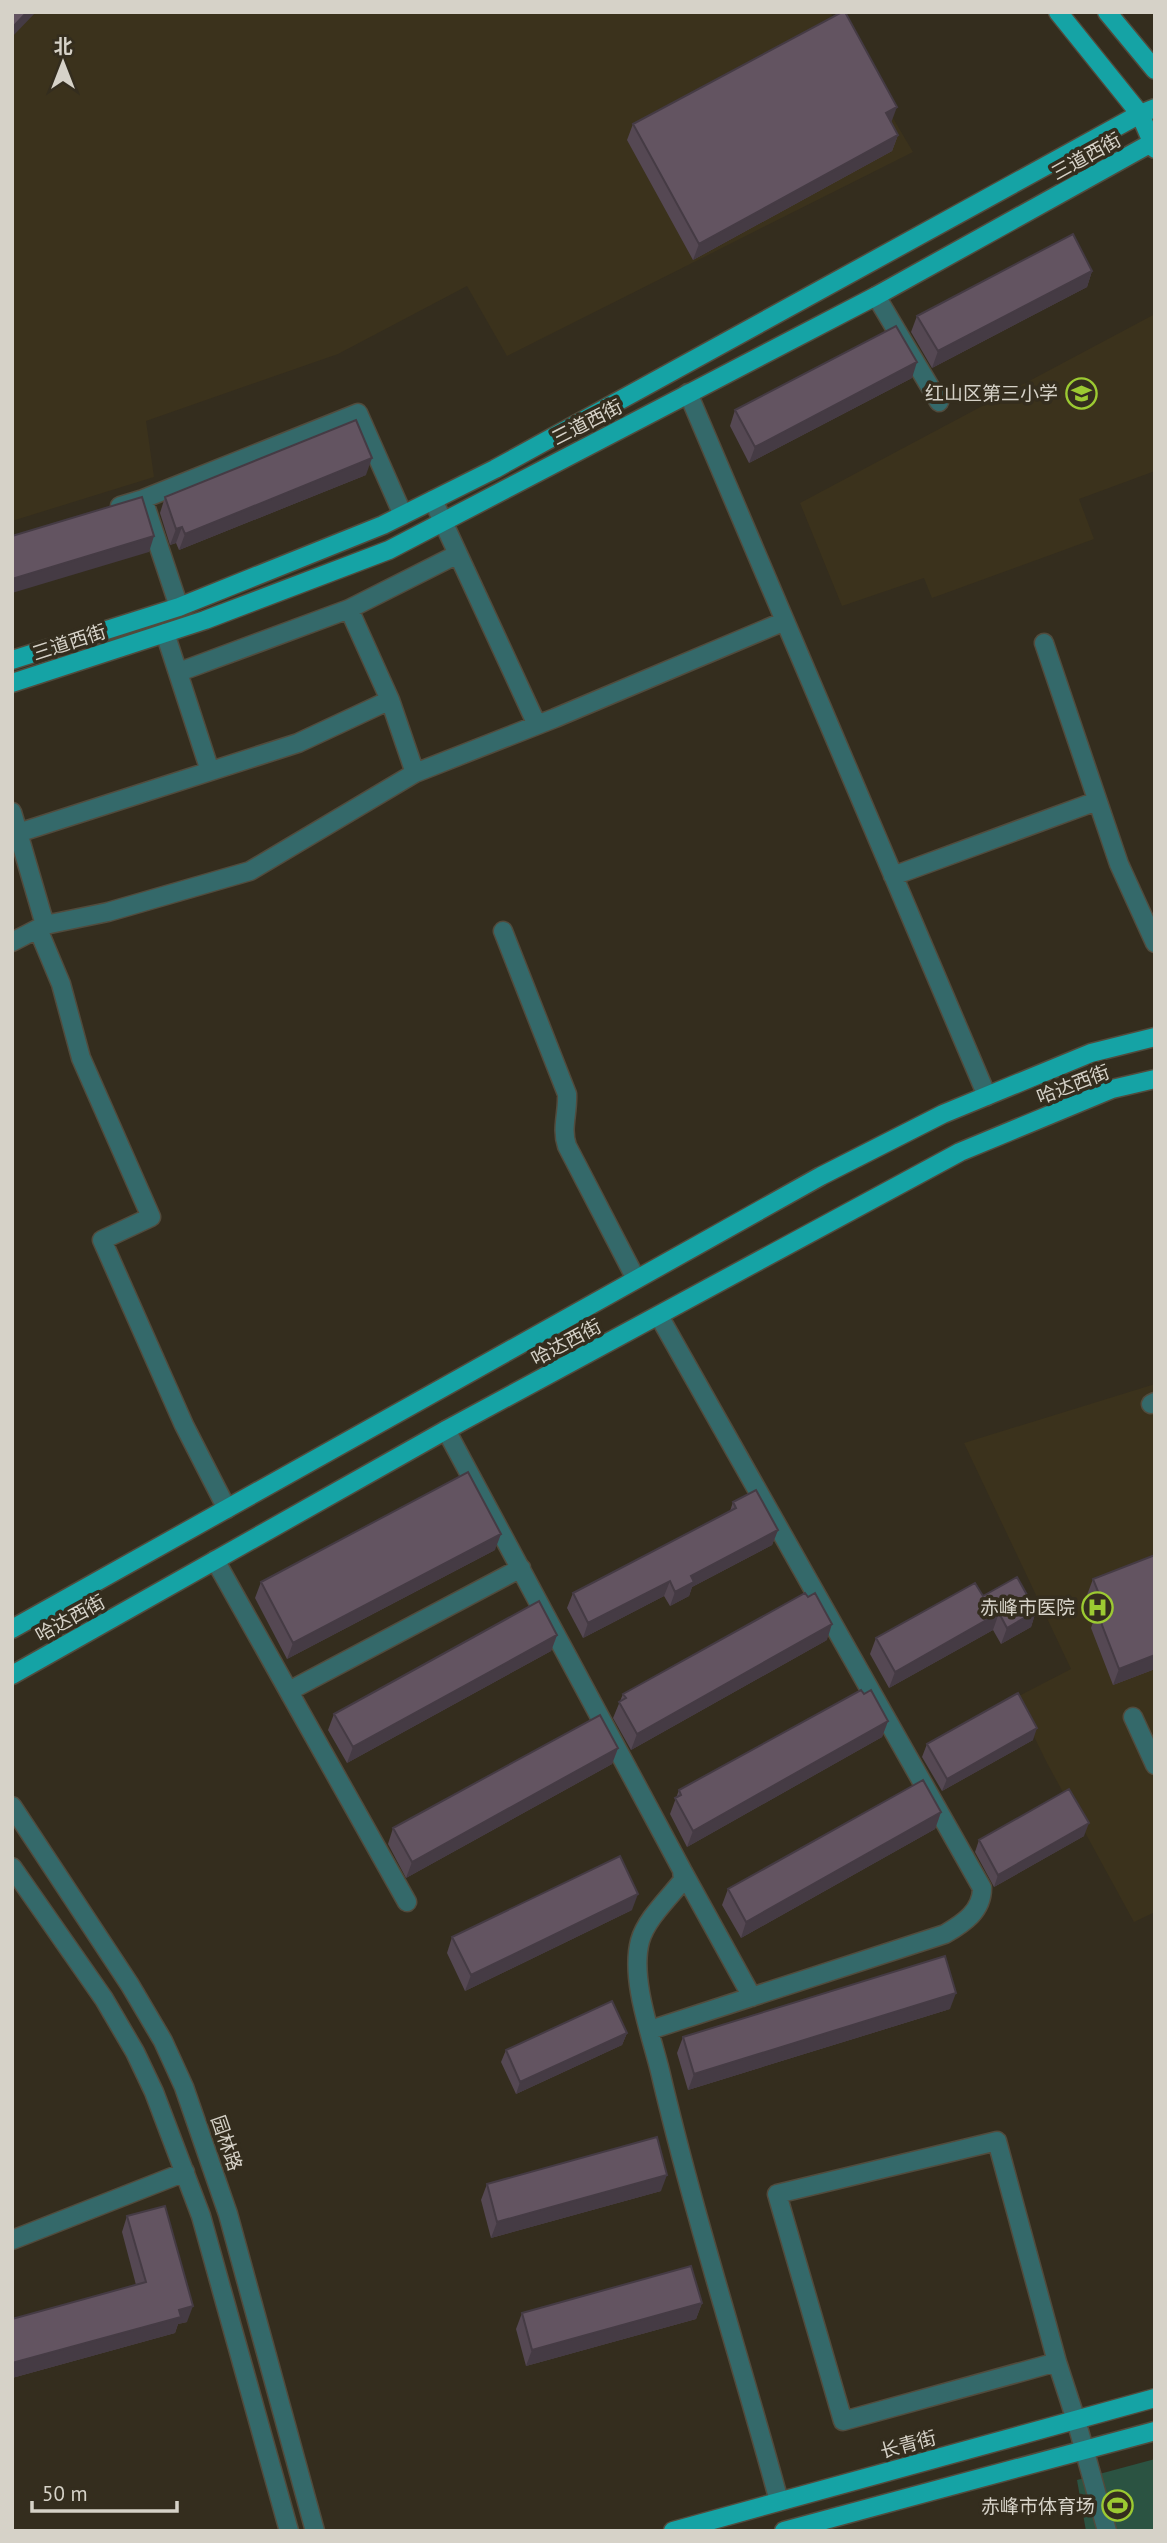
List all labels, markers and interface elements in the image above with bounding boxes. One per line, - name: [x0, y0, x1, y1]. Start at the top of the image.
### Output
- north arrow: [28, 28, 98, 98]
- text: 北: [53, 34, 73, 58]
- street label: 三道西街: [1047, 127, 1125, 185]
- school or university icon: 红山区第三小学: [1064, 376, 1098, 410]
- place label: 红山区第三小学: [925, 381, 1058, 405]
- street label: 三道西街: [548, 394, 626, 450]
- street label: 三道西街: [29, 619, 109, 665]
- street label: 哈达西街: [1033, 1059, 1113, 1109]
- street label: 哈达西街: [527, 1314, 605, 1370]
- street label: 哈达西街: [31, 1589, 109, 1647]
- hospital icon: 赤峰市医院: [1081, 1590, 1115, 1624]
- place label: 赤峰市医院: [980, 1595, 1075, 1619]
- street label: 园林路: [206, 2112, 248, 2174]
- street label: 长青街: [877, 2425, 939, 2463]
- scale bar: [32, 2470, 177, 2514]
- text: 50 m: [42, 2480, 88, 2507]
- sports icon: 赤峰市体育场: [1101, 2489, 1135, 2523]
- place label: 赤峰市体育场: [981, 2494, 1095, 2518]

